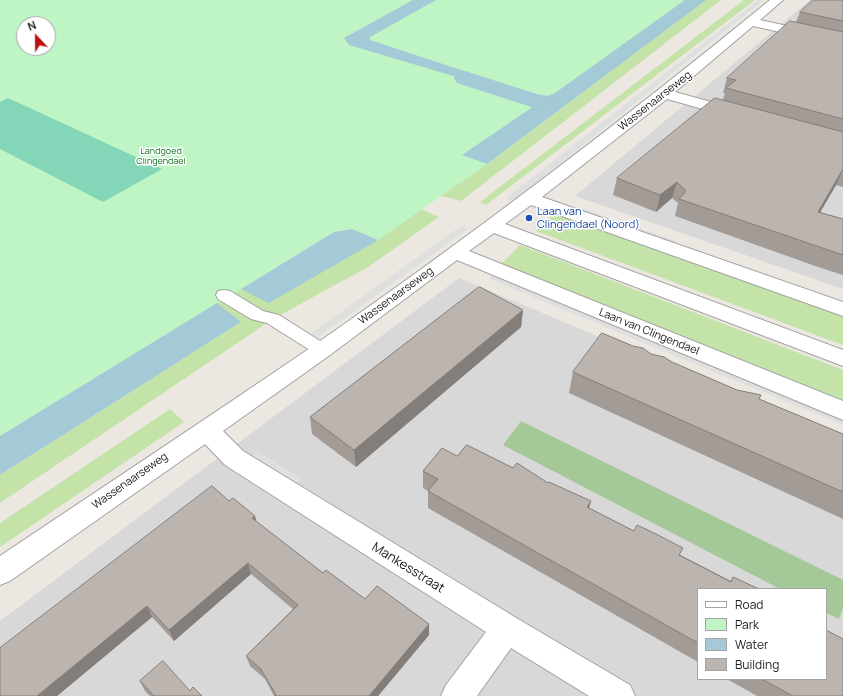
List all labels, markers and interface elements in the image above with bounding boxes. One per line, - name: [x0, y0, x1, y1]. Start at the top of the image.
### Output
- north arrow: [16, 16, 56, 56]
- text: N: [25, 17, 38, 34]
- street label: Wassenaarseweg: [616, 68, 694, 134]
- park label: Landgoed Clingendael: [136, 146, 186, 167]
- place label: Laan van Clingendael (Noord): [537, 205, 640, 231]
- marker: Laan van Clingendael (Noord): [524, 213, 534, 223]
- street label: Wassenaarseweg: [356, 264, 436, 328]
- street label: Laan van Clingendael: [597, 306, 701, 358]
- street label: Wassenaarseweg: [90, 450, 170, 512]
- street label: Mankesstraat: [369, 539, 447, 597]
- legend: [697, 588, 827, 680]
- text: Road: [735, 596, 763, 613]
- text: Park: [735, 616, 759, 633]
- text: Water: [735, 636, 768, 653]
- text: Building: [735, 656, 779, 673]

